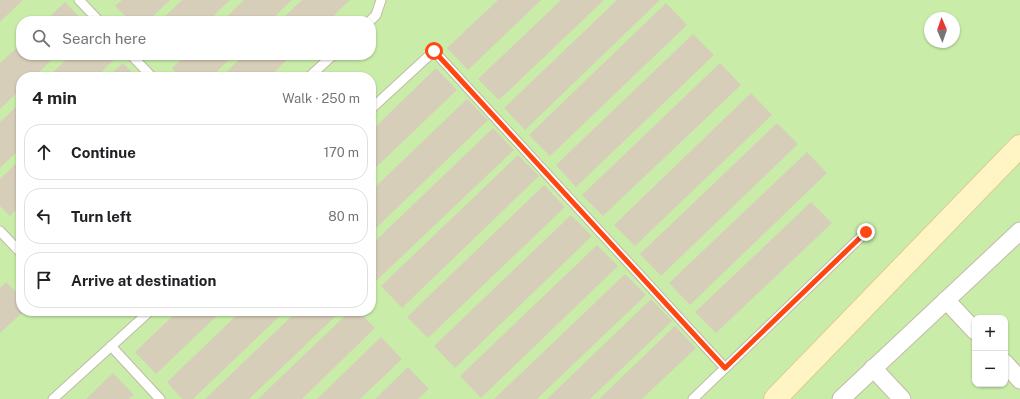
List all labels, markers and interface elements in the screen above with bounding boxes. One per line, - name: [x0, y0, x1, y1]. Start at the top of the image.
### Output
- north arrow: [924, 12, 960, 48]
- search box: [16, 16, 376, 60]
- icon: search: [30, 27, 52, 49]
- text: Search here: [62, 30, 146, 47]
- route start: [425, 42, 443, 60]
- text: 4 min: [32, 88, 77, 108]
- text: Walk · 250 m: [282, 91, 360, 106]
- icon: ahead: [33, 141, 55, 163]
- text: Continue: [71, 144, 136, 161]
- text: 170 m: [324, 145, 359, 160]
- icon: left: [33, 205, 55, 227]
- text: Turn left: [71, 208, 132, 225]
- text: 80 m: [328, 209, 359, 224]
- route end: [857, 223, 875, 241]
- icon: arrive: [33, 269, 55, 291]
- text: Arrive at destination: [71, 272, 216, 289]
- map controls: [972, 315, 1008, 387]
- button: +: [972, 315, 1008, 351]
- button: −: [972, 351, 1008, 387]

